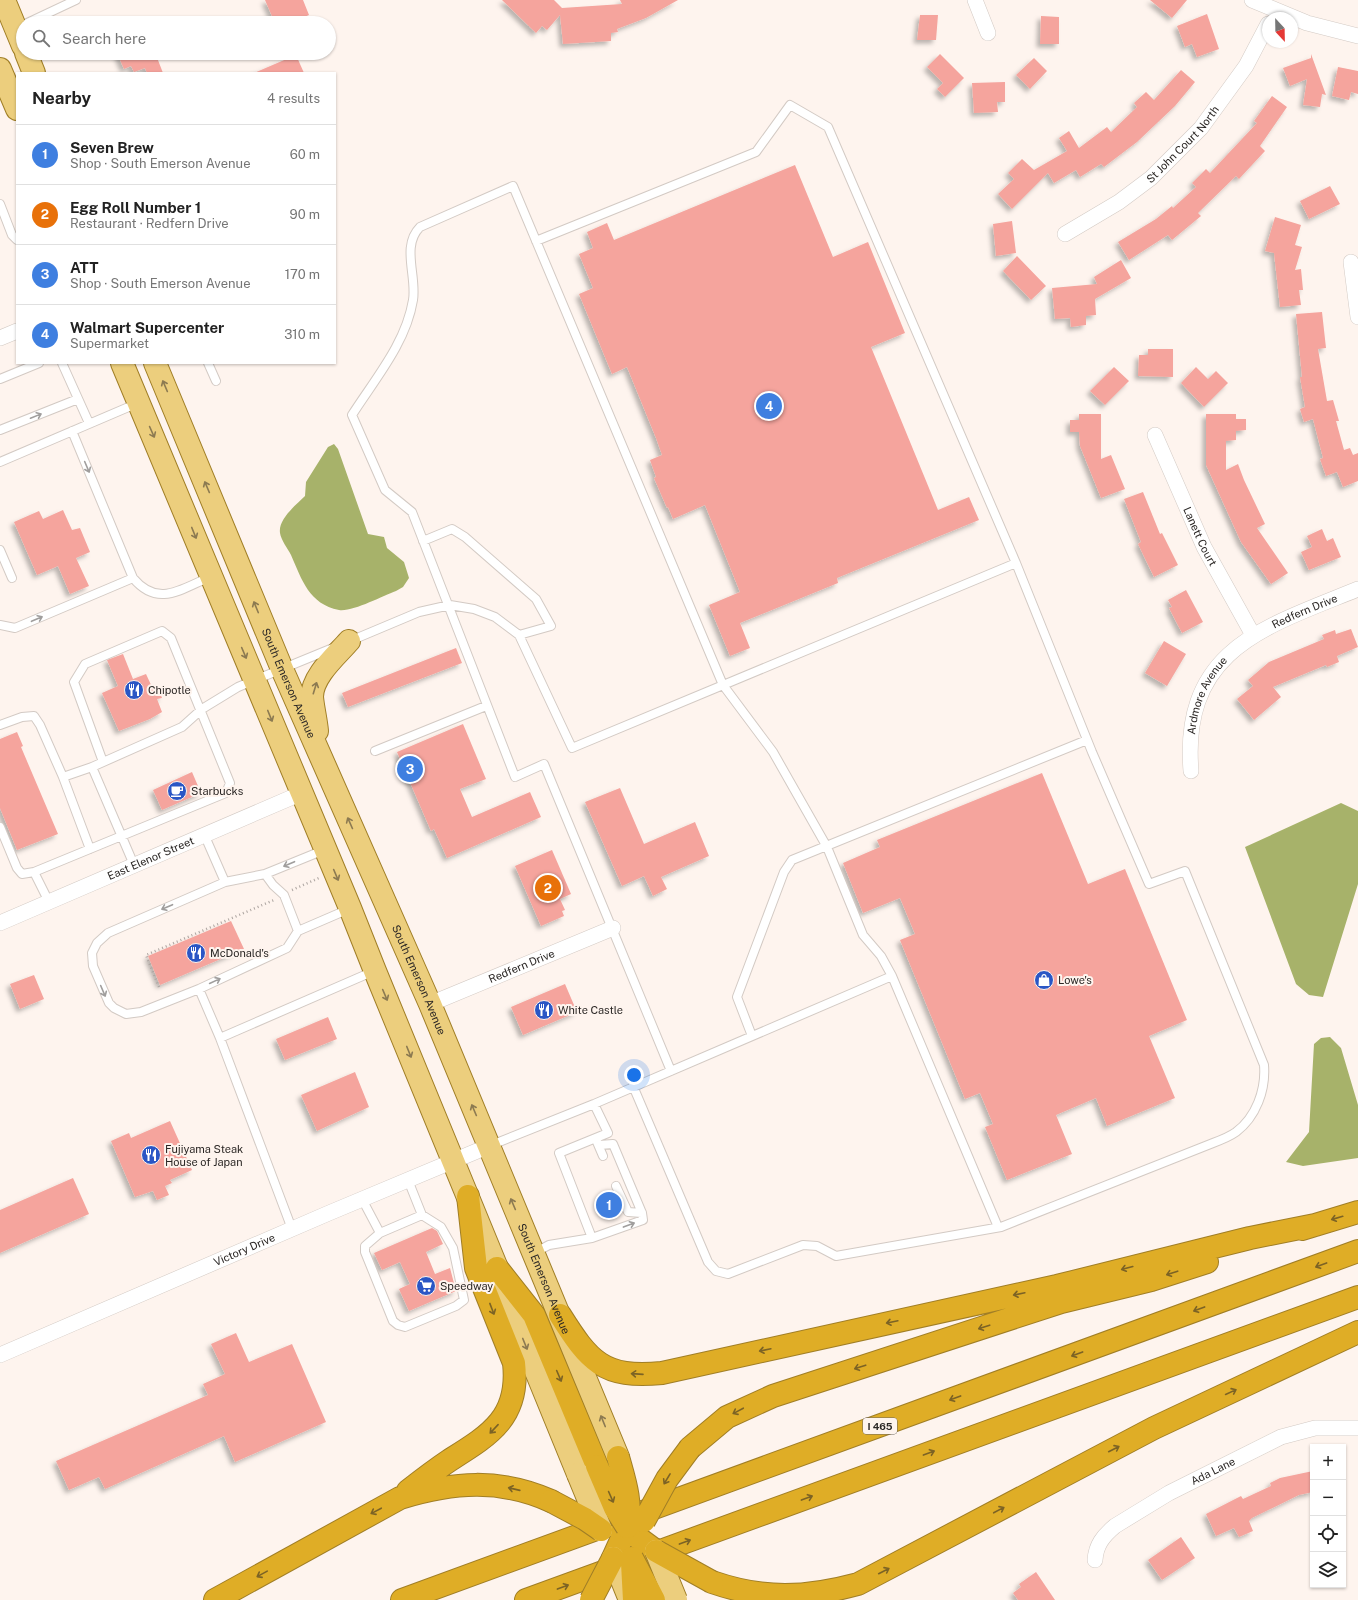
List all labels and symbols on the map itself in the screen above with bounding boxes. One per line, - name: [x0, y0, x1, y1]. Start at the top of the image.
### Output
- north arrow: [1262, 12, 1298, 48]
- street label: St John Court North: [1144, 104, 1221, 185]
- one-way arrow: [160, 380, 168, 392]
- pin: 4: [756, 391, 782, 421]
- one-way arrow: [30, 411, 42, 419]
- one-way arrow: [148, 425, 156, 437]
- one-way arrow: [83, 461, 91, 473]
- one-way arrow: [202, 481, 210, 493]
- street label: Lanett Court: [1181, 505, 1219, 568]
- one-way arrow: [191, 527, 198, 539]
- street label: Redfern Drive: [1270, 592, 1339, 631]
- one-way arrow: [252, 601, 260, 613]
- one-way arrow: [30, 615, 42, 622]
- street label: South Emerson Avenue: [260, 626, 318, 740]
- one-way arrow: [241, 647, 248, 659]
- street label: Ardmore Avenue: [1185, 654, 1229, 735]
- restaurant icon: Chipotle: [123, 679, 145, 701]
- one-way arrow: [312, 681, 319, 694]
- place label: Chipotle: [148, 684, 191, 696]
- one-way arrow: [267, 710, 275, 722]
- pin: 3: [397, 754, 423, 784]
- cafe icon: Starbucks: [166, 780, 188, 802]
- place label: Starbucks: [191, 785, 244, 797]
- one-way arrow: [346, 818, 353, 830]
- street label: East Elenor Street: [106, 834, 196, 882]
- one-way arrow: [284, 861, 296, 868]
- one-way arrow: [333, 868, 340, 880]
- pin: 2: [535, 873, 561, 903]
- one-way arrow: [161, 904, 173, 911]
- street label: South Emerson Avenue: [390, 923, 448, 1037]
- restaurant icon: McDonald's: [185, 942, 207, 964]
- place label: McDonald's: [210, 947, 269, 959]
- street label: Redfern Drive: [487, 947, 556, 985]
- shop icon: Lowe's: [1033, 969, 1055, 991]
- place label: Lowe's: [1058, 974, 1092, 986]
- one-way arrow: [209, 977, 221, 984]
- one-way arrow: [100, 984, 108, 996]
- one-way arrow: [382, 989, 389, 1001]
- restaurant icon: White Castle: [533, 999, 555, 1021]
- place label: White Castle: [558, 1004, 623, 1016]
- one-way arrow: [405, 1045, 413, 1057]
- your location: [624, 1065, 644, 1085]
- one-way arrow: [470, 1105, 477, 1117]
- place label: Fujiyama Steak House of Japan: [165, 1143, 243, 1168]
- restaurant icon: Fujiyama Steak House of Japan: [140, 1144, 162, 1166]
- pin: 1: [596, 1190, 622, 1220]
- one-way arrow: [509, 1198, 517, 1210]
- one-way arrow: [1330, 1215, 1343, 1222]
- one-way arrow: [623, 1221, 636, 1228]
- street label: South Emerson Avenue: [516, 1222, 572, 1336]
- street label: Victory Drive: [212, 1231, 277, 1268]
- one-way arrow: [1316, 1261, 1328, 1269]
- one-way arrow: [1121, 1264, 1134, 1272]
- one-way arrow: [1166, 1270, 1179, 1277]
- supermarket icon: Speedway: [415, 1275, 437, 1297]
- place label: Speedway: [440, 1280, 493, 1292]
- one-way arrow: [1012, 1291, 1025, 1299]
- one-way arrow: [489, 1303, 497, 1315]
- one-way arrow: [1194, 1306, 1206, 1314]
- one-way arrow: [885, 1319, 898, 1327]
- one-way arrow: [978, 1324, 991, 1331]
- one-way arrow: [522, 1337, 529, 1349]
- one-way arrow: [758, 1347, 771, 1355]
- one-way arrow: [1071, 1350, 1083, 1358]
- one-way arrow: [854, 1364, 867, 1371]
- one-way arrow: [556, 1370, 564, 1382]
- one-way arrow: [631, 1371, 644, 1378]
- one-way arrow: [1224, 1388, 1236, 1395]
- one-way arrow: [949, 1395, 961, 1403]
- one-way arrow: [732, 1408, 744, 1415]
- one-way arrow: [599, 1416, 607, 1428]
- road number: I 465: [863, 1418, 897, 1434]
- one-way arrow: [489, 1424, 499, 1434]
- one-way arrow: [1107, 1444, 1119, 1452]
- one-way arrow: [923, 1449, 935, 1457]
- street label: Ada Lane: [1189, 1455, 1237, 1487]
- one-way arrow: [663, 1473, 671, 1484]
- one-way arrow: [508, 1485, 521, 1493]
- one-way arrow: [608, 1491, 615, 1503]
- one-way arrow: [800, 1493, 812, 1501]
- one-way arrow: [993, 1505, 1005, 1513]
- one-way arrow: [370, 1508, 382, 1515]
- one-way arrow: [678, 1538, 690, 1546]
- one-way arrow: [878, 1567, 890, 1574]
- one-way arrow: [256, 1571, 268, 1579]
- one-way arrow: [556, 1582, 568, 1590]

